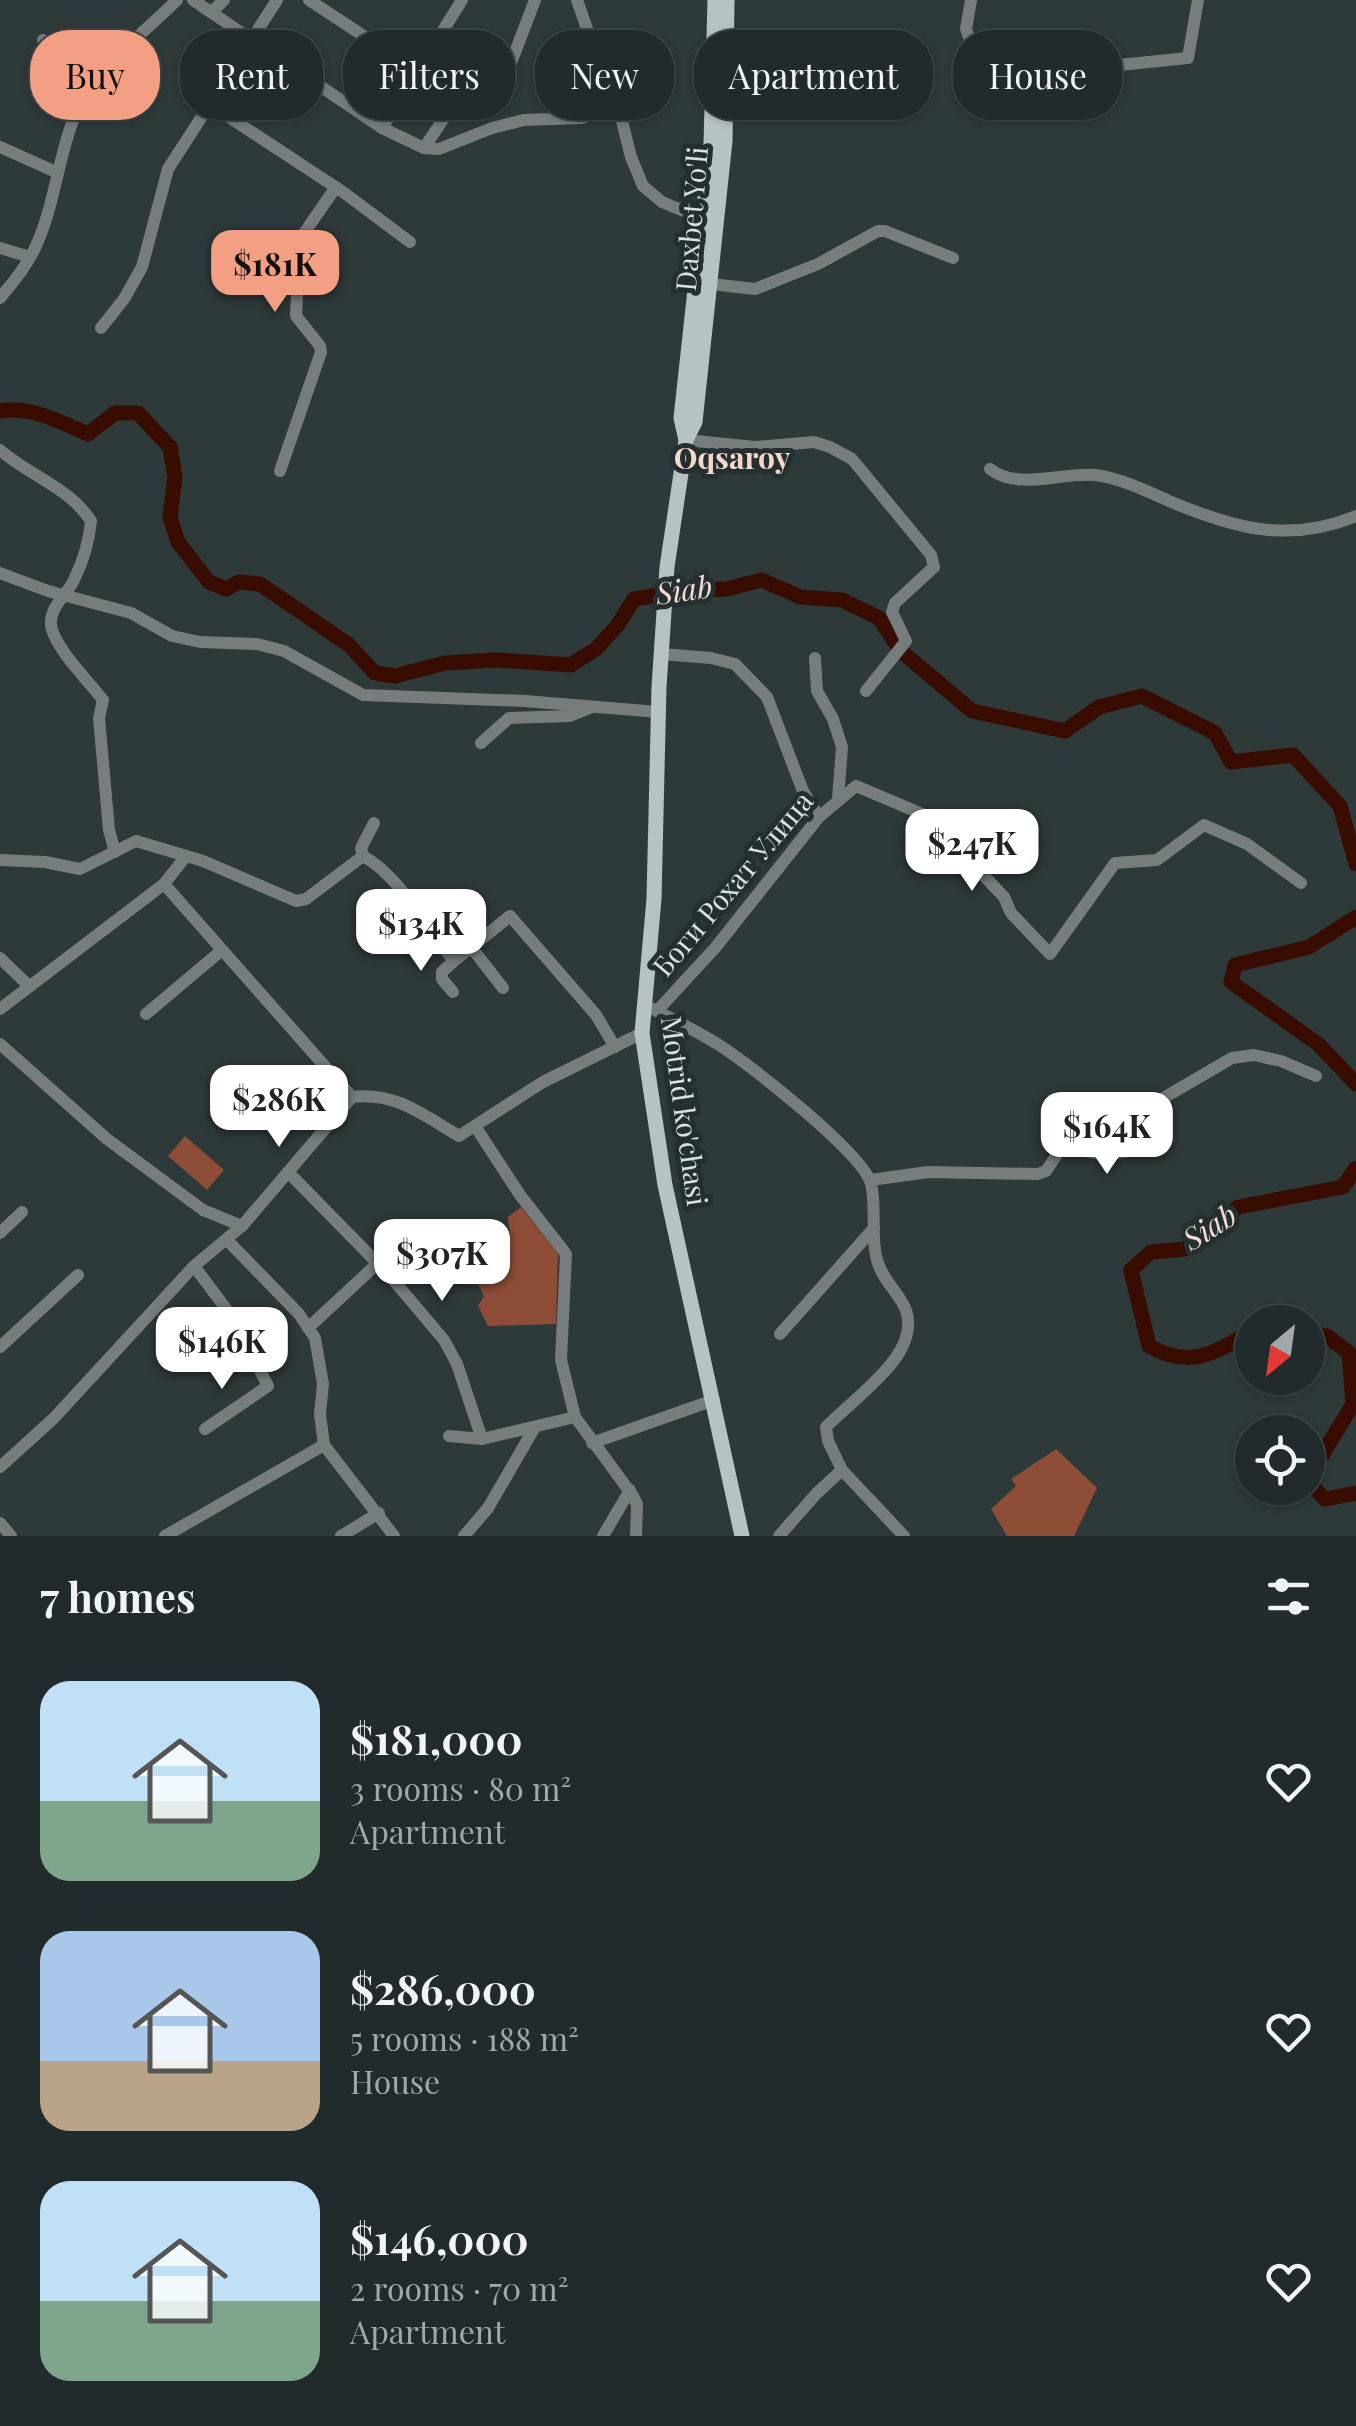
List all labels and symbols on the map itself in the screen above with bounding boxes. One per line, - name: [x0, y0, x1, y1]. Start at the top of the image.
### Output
- street label: Daxbet Yo'li: [666, 145, 715, 293]
- pin: $181K: [205, 230, 345, 315]
- district label: Oqsaroy: [674, 437, 791, 477]
- water label: Siab: [652, 565, 714, 613]
- street label: Боги Рохат Улица: [644, 783, 820, 983]
- pin: $247K: [902, 809, 1042, 894]
- pin: $134K: [351, 889, 491, 974]
- street label: Motrid ko'chasi: [654, 1014, 717, 1208]
- pin: $286K: [209, 1065, 349, 1150]
- pin: $164K: [1037, 1092, 1177, 1177]
- water label: Siab: [1174, 1194, 1243, 1259]
- pin: $307K: [372, 1219, 512, 1304]
- north arrow: [1235, 1305, 1325, 1395]
- pin: $146K: [152, 1307, 292, 1392]

